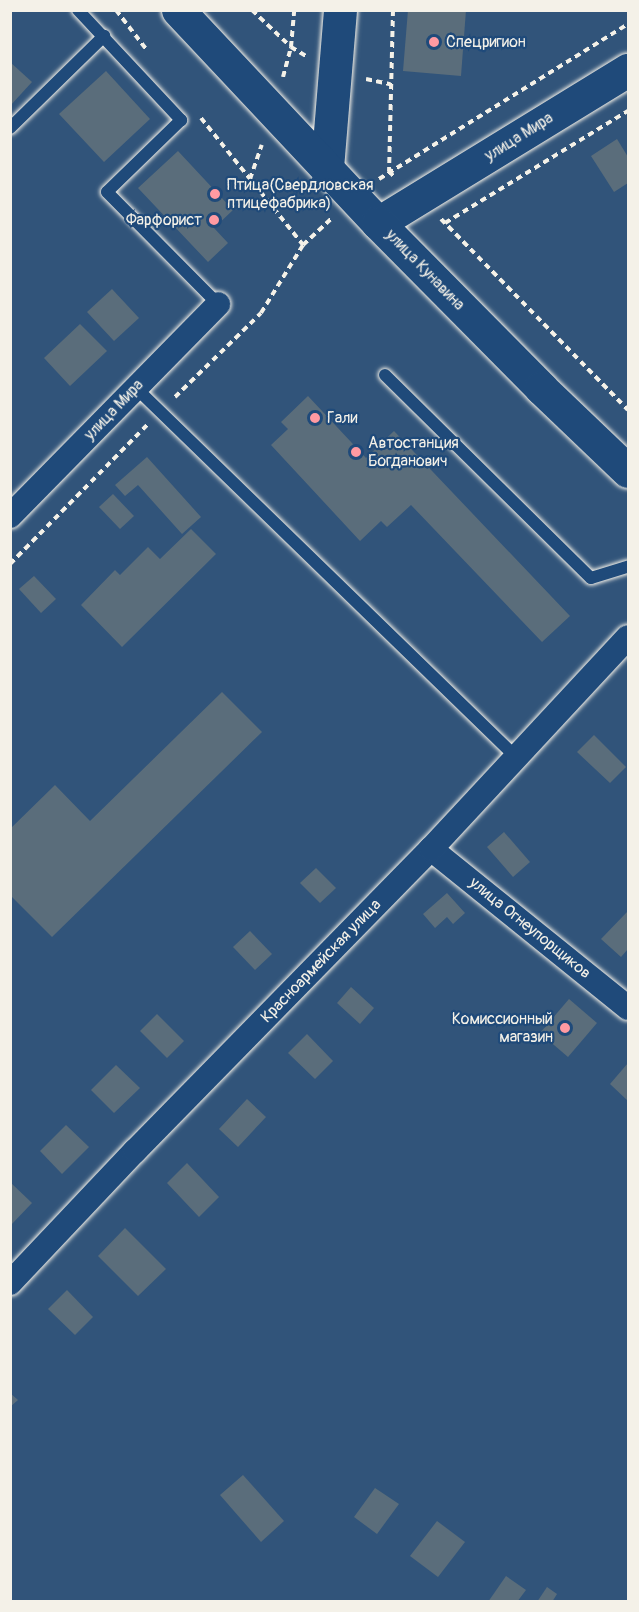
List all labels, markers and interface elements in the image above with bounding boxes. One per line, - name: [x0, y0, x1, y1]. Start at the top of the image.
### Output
- place label: Спецригион: [446, 32, 526, 52]
- marker: Спецригион: [427, 35, 441, 49]
- street label: улица Мира: [481, 108, 557, 166]
- place label: Птица(Свердловская птицефабрика): [227, 175, 374, 213]
- marker: Птица(Свердловская птицефабрика): [208, 187, 222, 201]
- place label: Фарфорист: [126, 210, 202, 230]
- marker: Фарфорист: [207, 213, 221, 227]
- street label: улица Кунавина: [382, 225, 468, 315]
- street label: улица Мира: [80, 376, 148, 444]
- place label: Гали: [327, 408, 358, 428]
- marker: Гали: [308, 411, 322, 425]
- place label: Автостанция Богданович: [368, 433, 459, 471]
- marker: Автостанция Богданович: [349, 445, 363, 459]
- street label: улица Огнеупорщиков: [465, 873, 595, 983]
- street label: Красноармейская улица: [257, 895, 385, 1027]
- place label: Комиссионный магазин: [452, 1009, 553, 1047]
- marker: Комиссионный магазин: [558, 1021, 572, 1035]

